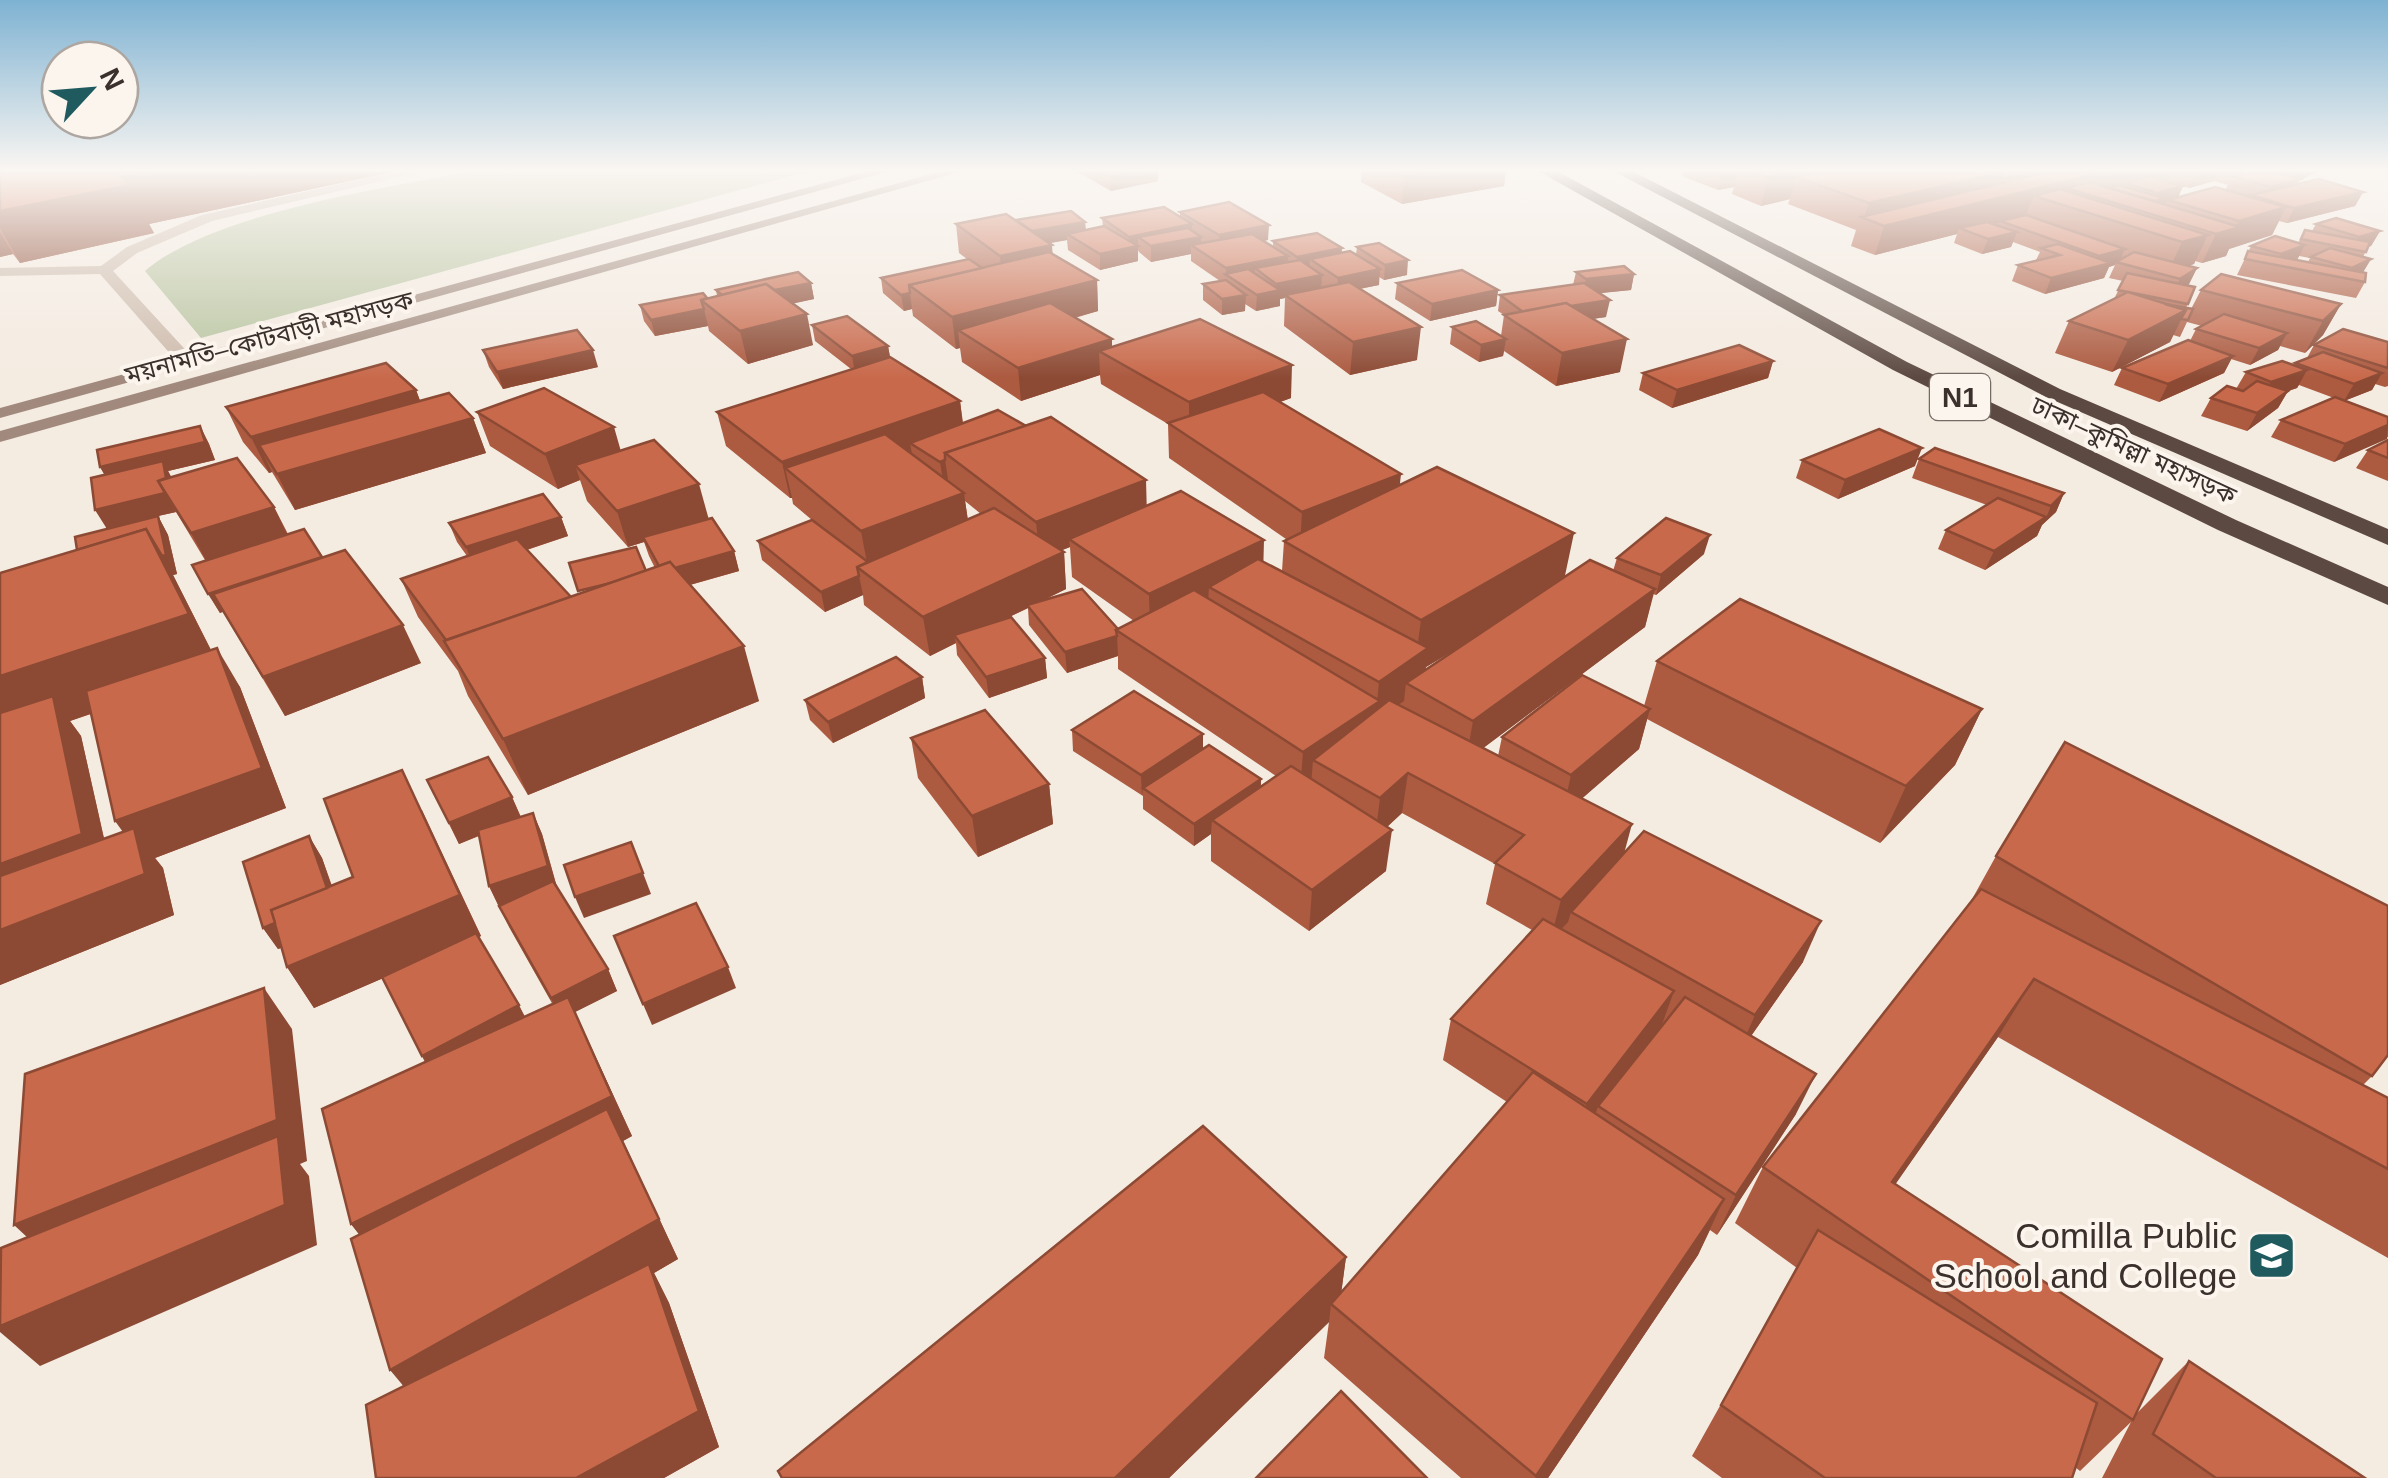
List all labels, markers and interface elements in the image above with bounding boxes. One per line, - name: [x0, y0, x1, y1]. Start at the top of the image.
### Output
- north arrow: [40, 40, 140, 140]
- text: N: [94, 63, 130, 95]
- street label: ময়নামতি–কোটবাড়ী মহাসড়ক: [121, 285, 417, 389]
- road number: N1: [1930, 374, 1990, 420]
- street label: ঢাকা–কুমিল্লা মহাসড়ক: [2026, 390, 2241, 511]
- place label: Comilla Public School and College: [1933, 1216, 2237, 1295]
- school or university icon: Comilla Public School and College: [2246, 1229, 2298, 1281]

